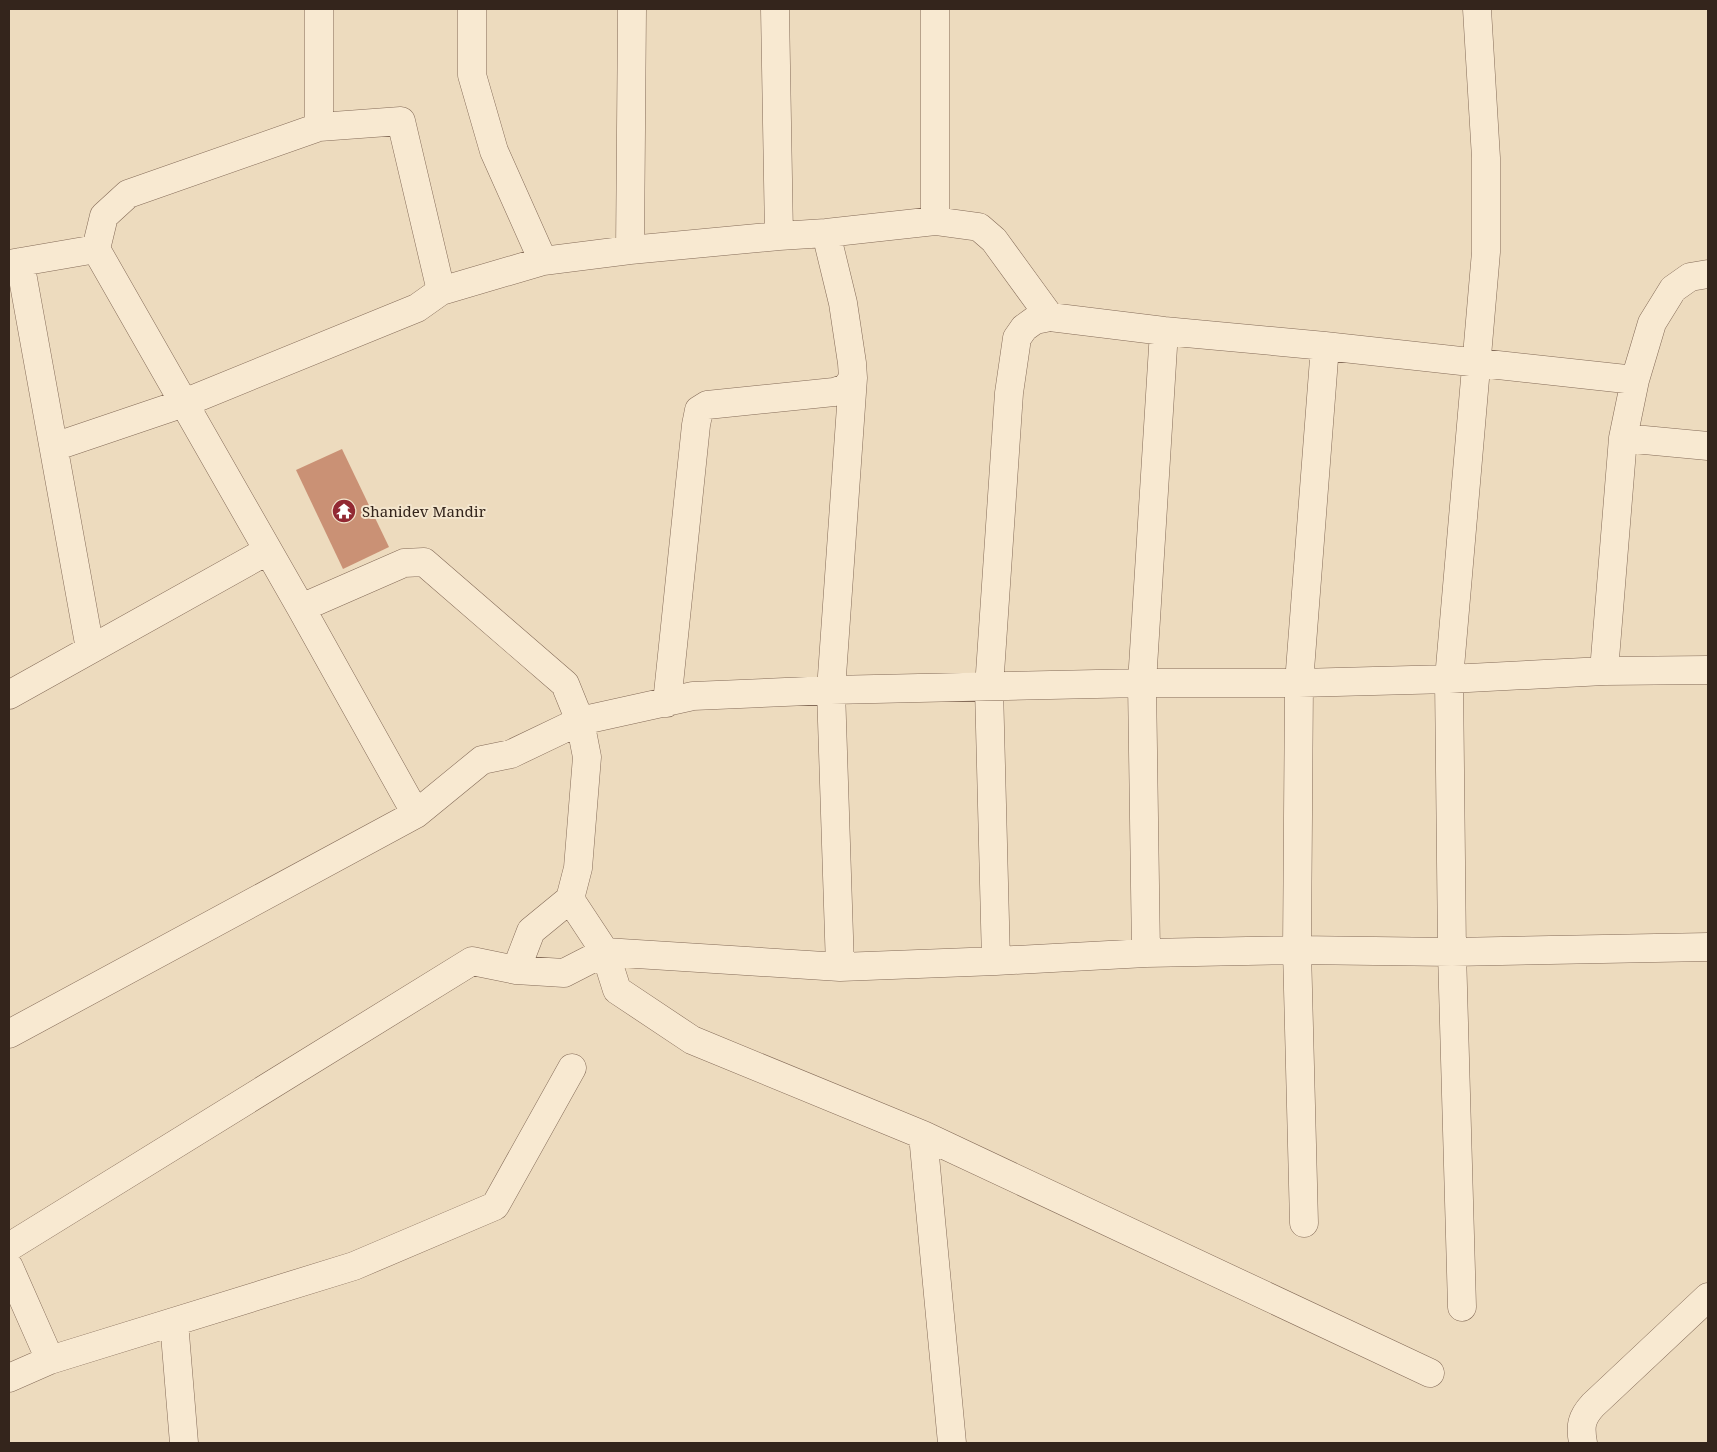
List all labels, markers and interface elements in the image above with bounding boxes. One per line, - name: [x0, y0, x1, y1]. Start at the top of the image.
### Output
- temple icon: Shanidev Mandir: [331, 498, 357, 524]
- place label: Shanidev Mandir: [362, 501, 486, 521]

